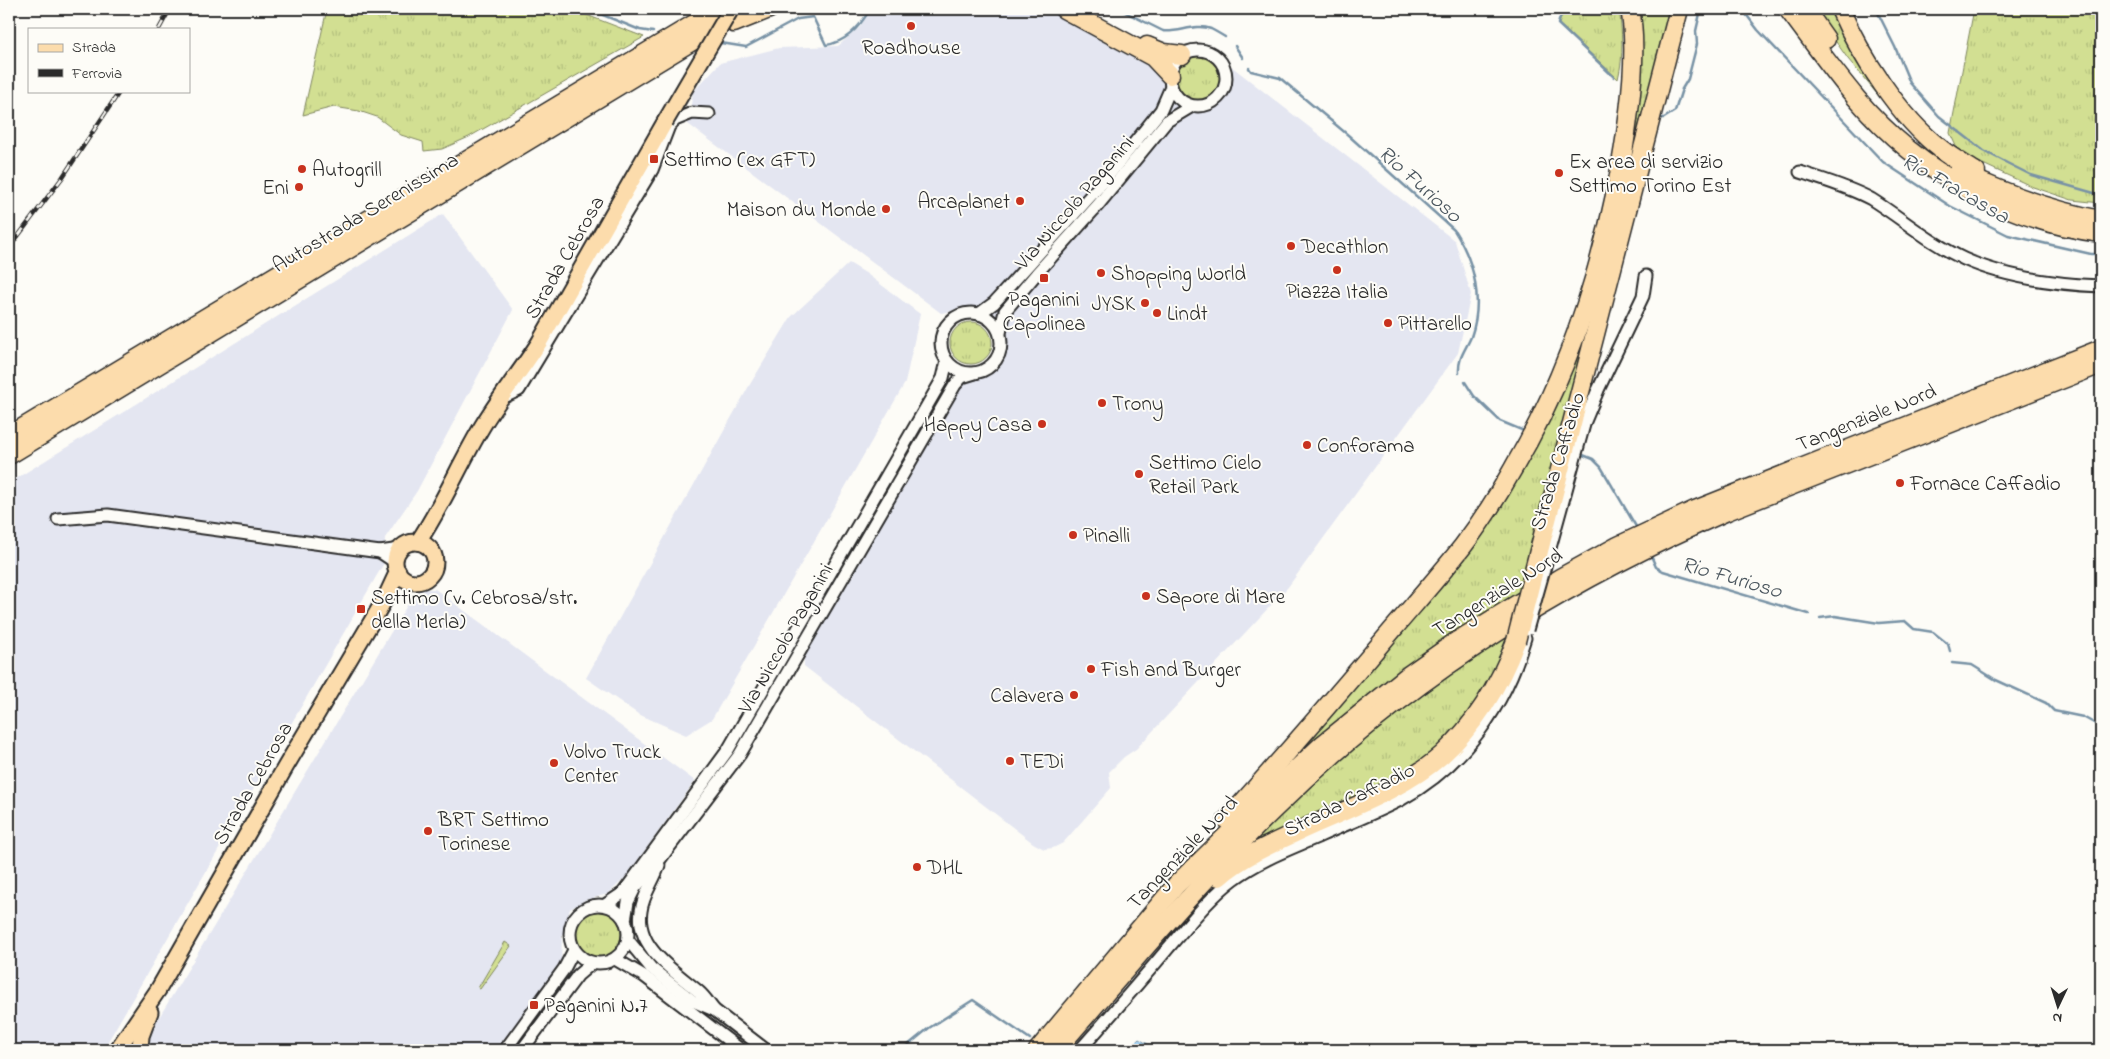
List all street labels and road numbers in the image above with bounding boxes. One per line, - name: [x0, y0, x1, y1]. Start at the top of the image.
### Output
- street label: Via Niccolò Paganini: [1008, 130, 1144, 279]
- street label: Autostrada Serenissima: [267, 146, 465, 281]
- street label: Strada Cebrosa: [518, 191, 613, 325]
- street label: Tangenziale Nord: [1792, 377, 1942, 462]
- street label: Strada Caffadio: [1524, 389, 1594, 534]
- street label: Tangenziale Nord: [1427, 542, 1570, 647]
- street label: Via Niccolò Paganini: [731, 558, 844, 722]
- street label: Strada Cebrosa: [206, 717, 301, 851]
- street label: Strada Caffadio: [1279, 756, 1421, 846]
- street label: Tangenziale Nord: [1121, 789, 1247, 919]

